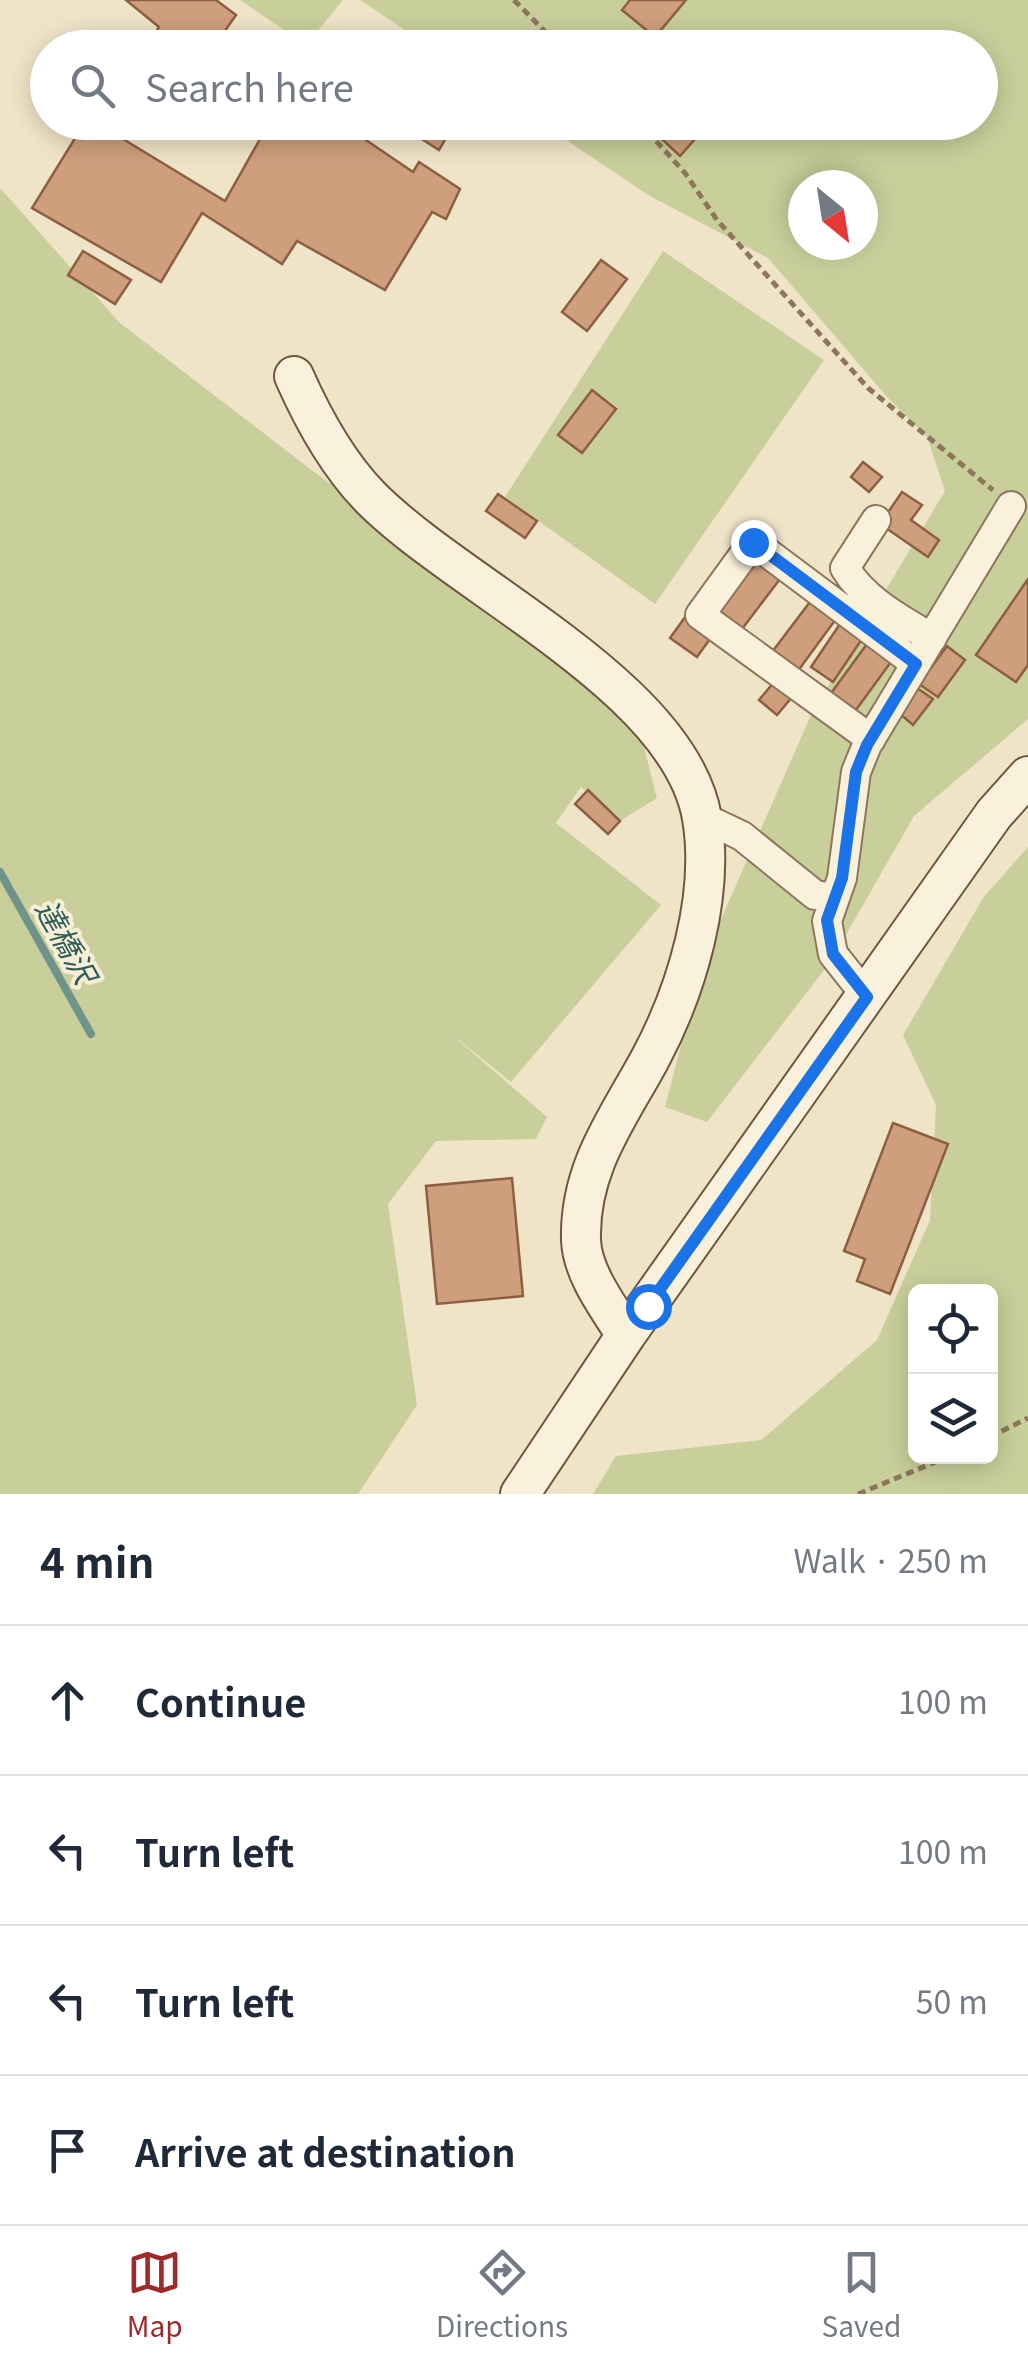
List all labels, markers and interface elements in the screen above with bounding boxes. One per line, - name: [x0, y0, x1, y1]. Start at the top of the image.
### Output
- search box: [30, 30, 998, 140]
- icon: search: [65, 58, 120, 113]
- text: Search here: [145, 58, 354, 113]
- north arrow: [788, 170, 878, 260]
- route end: [731, 520, 777, 566]
- water label: 達橋沢: [27, 891, 111, 994]
- route start: [626, 1284, 672, 1330]
- map controls: [908, 1284, 998, 1464]
- button: locate: [908, 1284, 998, 1374]
- button: layers: [908, 1374, 998, 1464]
- text: 4 min: [40, 1529, 155, 1590]
- text: Walk · 250 m: [793, 1536, 988, 1582]
- icon: ahead: [40, 1673, 95, 1728]
- text: Continue: [135, 1673, 306, 1728]
- text: 100 m: [898, 1677, 988, 1723]
- icon: left: [40, 1823, 95, 1878]
- text: Turn left: [135, 1823, 294, 1878]
- text: 100 m: [898, 1827, 988, 1873]
- icon: left: [40, 1973, 95, 2028]
- text: Turn left: [135, 1973, 294, 2028]
- text: 50 m: [916, 1977, 988, 2023]
- icon: arrive: [40, 2123, 95, 2178]
- text: Arrive at destination: [135, 2123, 516, 2178]
- tab: Map: [127, 2245, 183, 2345]
- tab: Directions: [436, 2245, 568, 2345]
- tab: Saved: [822, 2245, 901, 2345]

